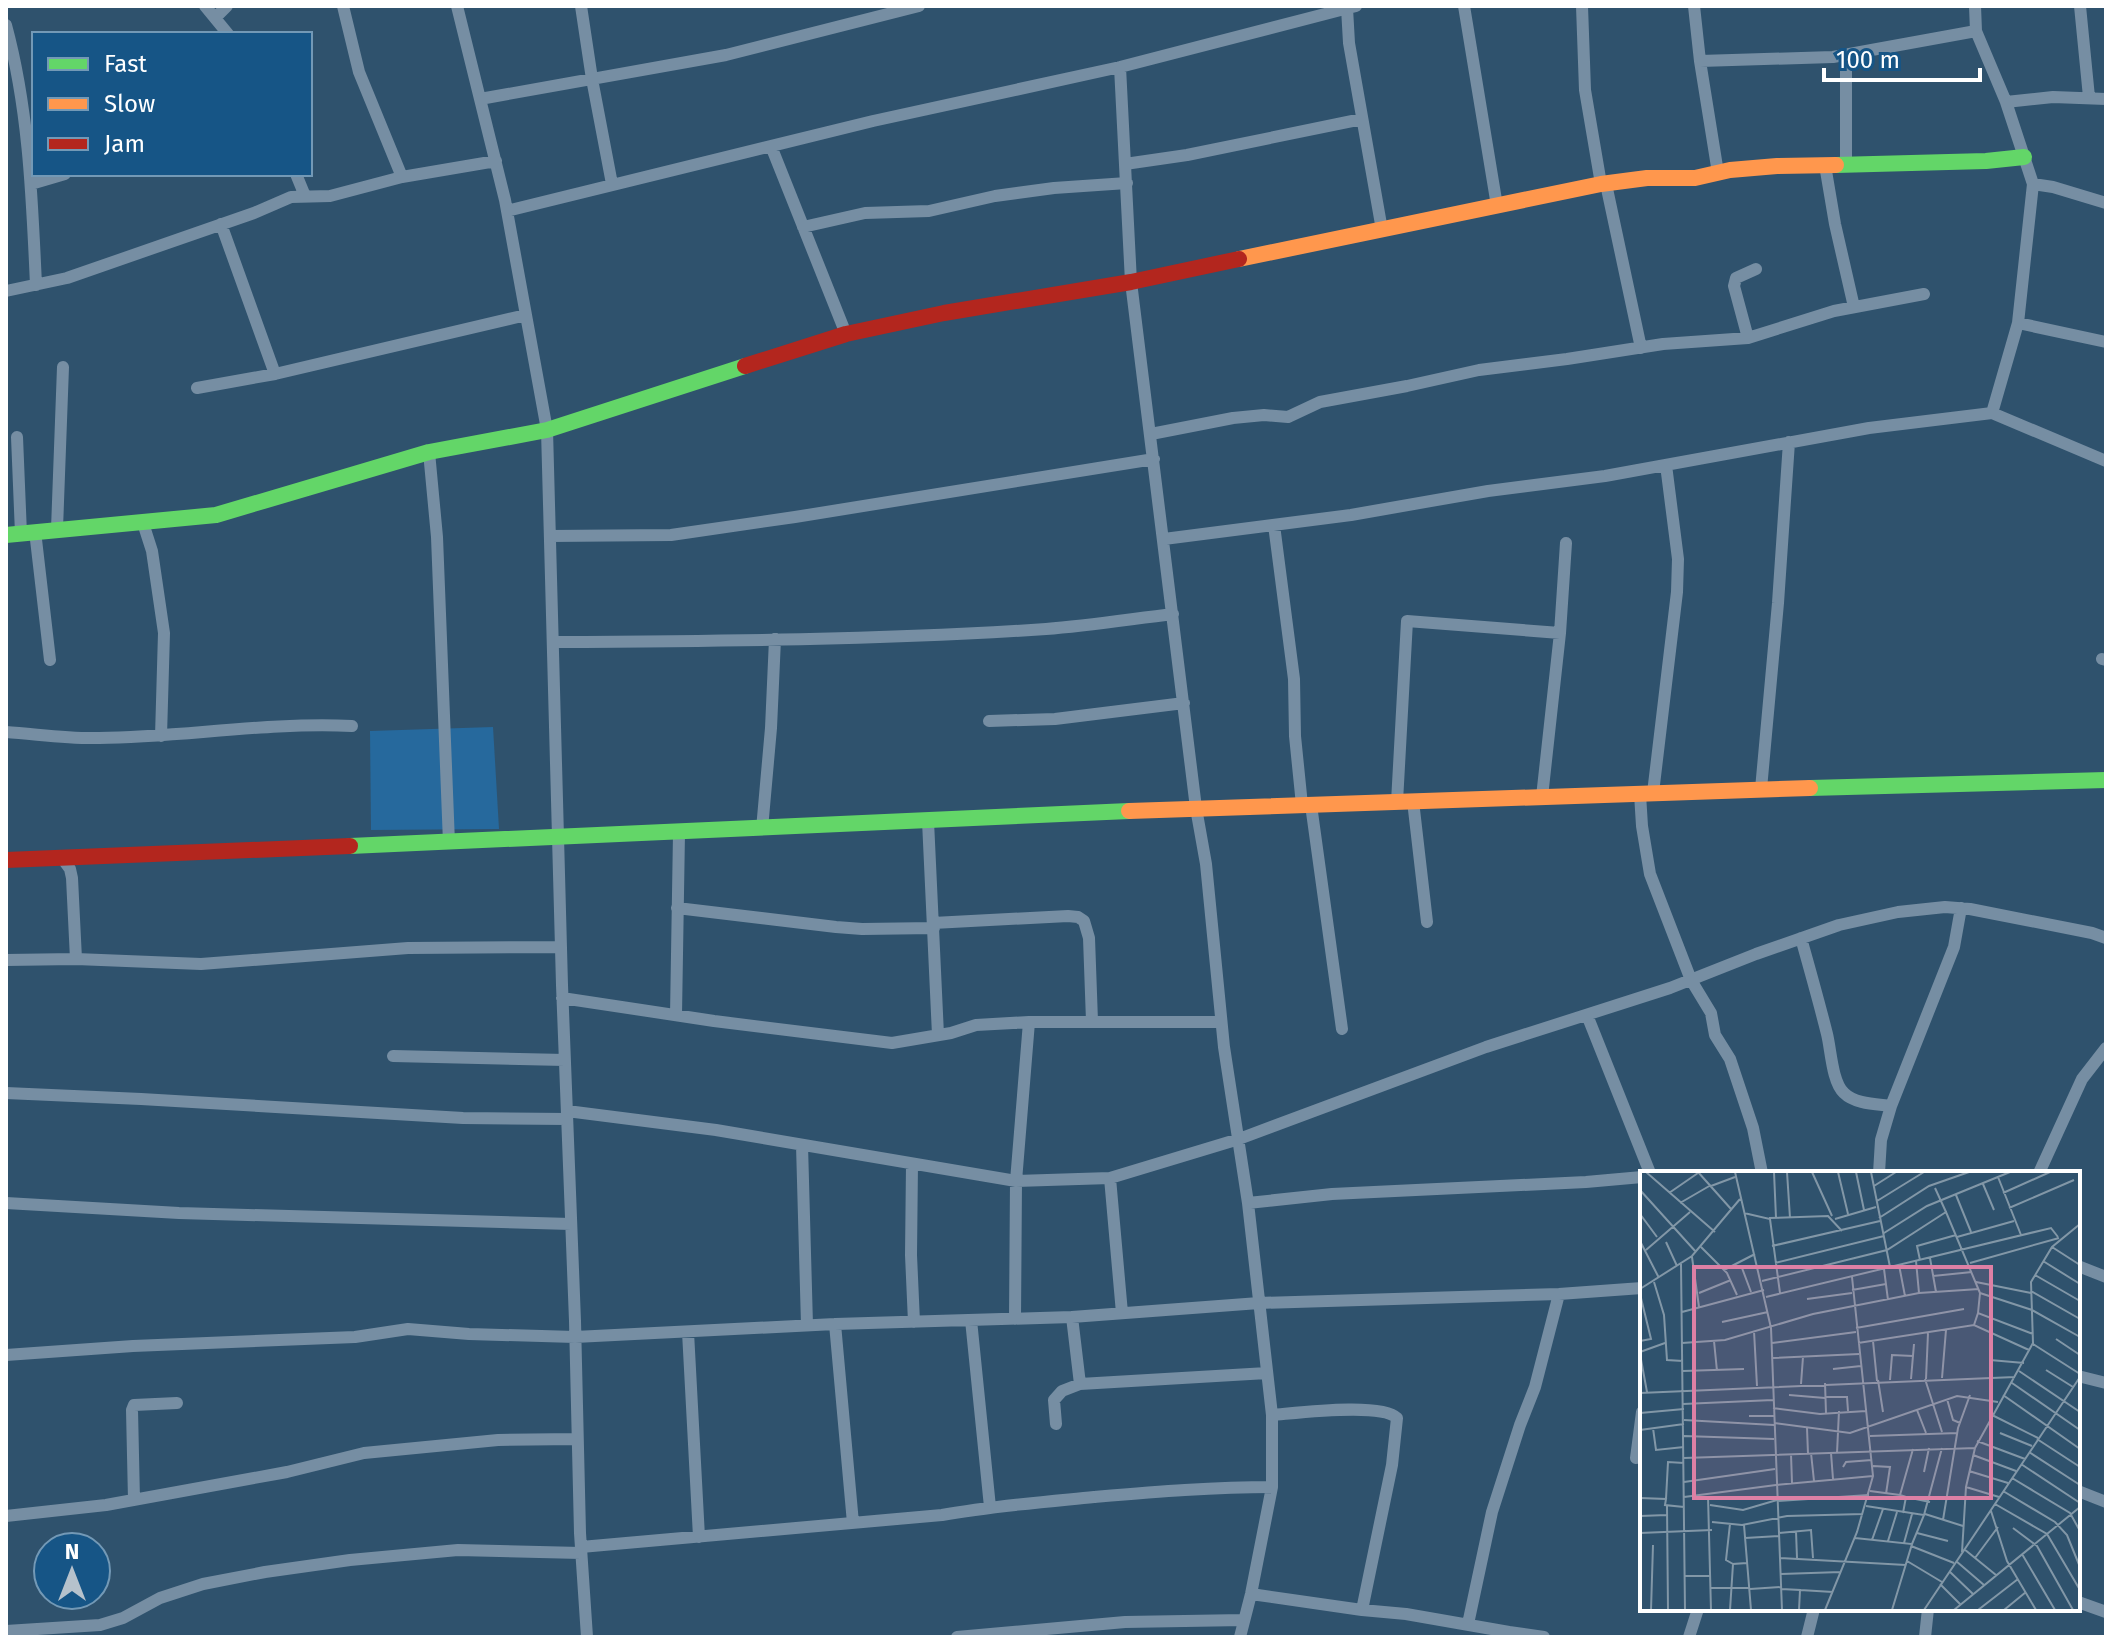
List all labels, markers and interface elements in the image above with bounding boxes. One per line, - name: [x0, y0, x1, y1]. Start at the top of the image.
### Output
- legend: [32, 32, 312, 176]
- scale bar: [1824, 32, 1980, 82]
- text: 100 m: [1836, 46, 1900, 74]
- text: Fast: [104, 50, 147, 78]
- text: Slow: [104, 90, 155, 118]
- text: Jam: [104, 130, 145, 158]
- inset map: [1640, 1171, 2080, 1611]
- north arrow: [32, 1531, 112, 1611]
- text: N: [65, 1538, 79, 1565]

